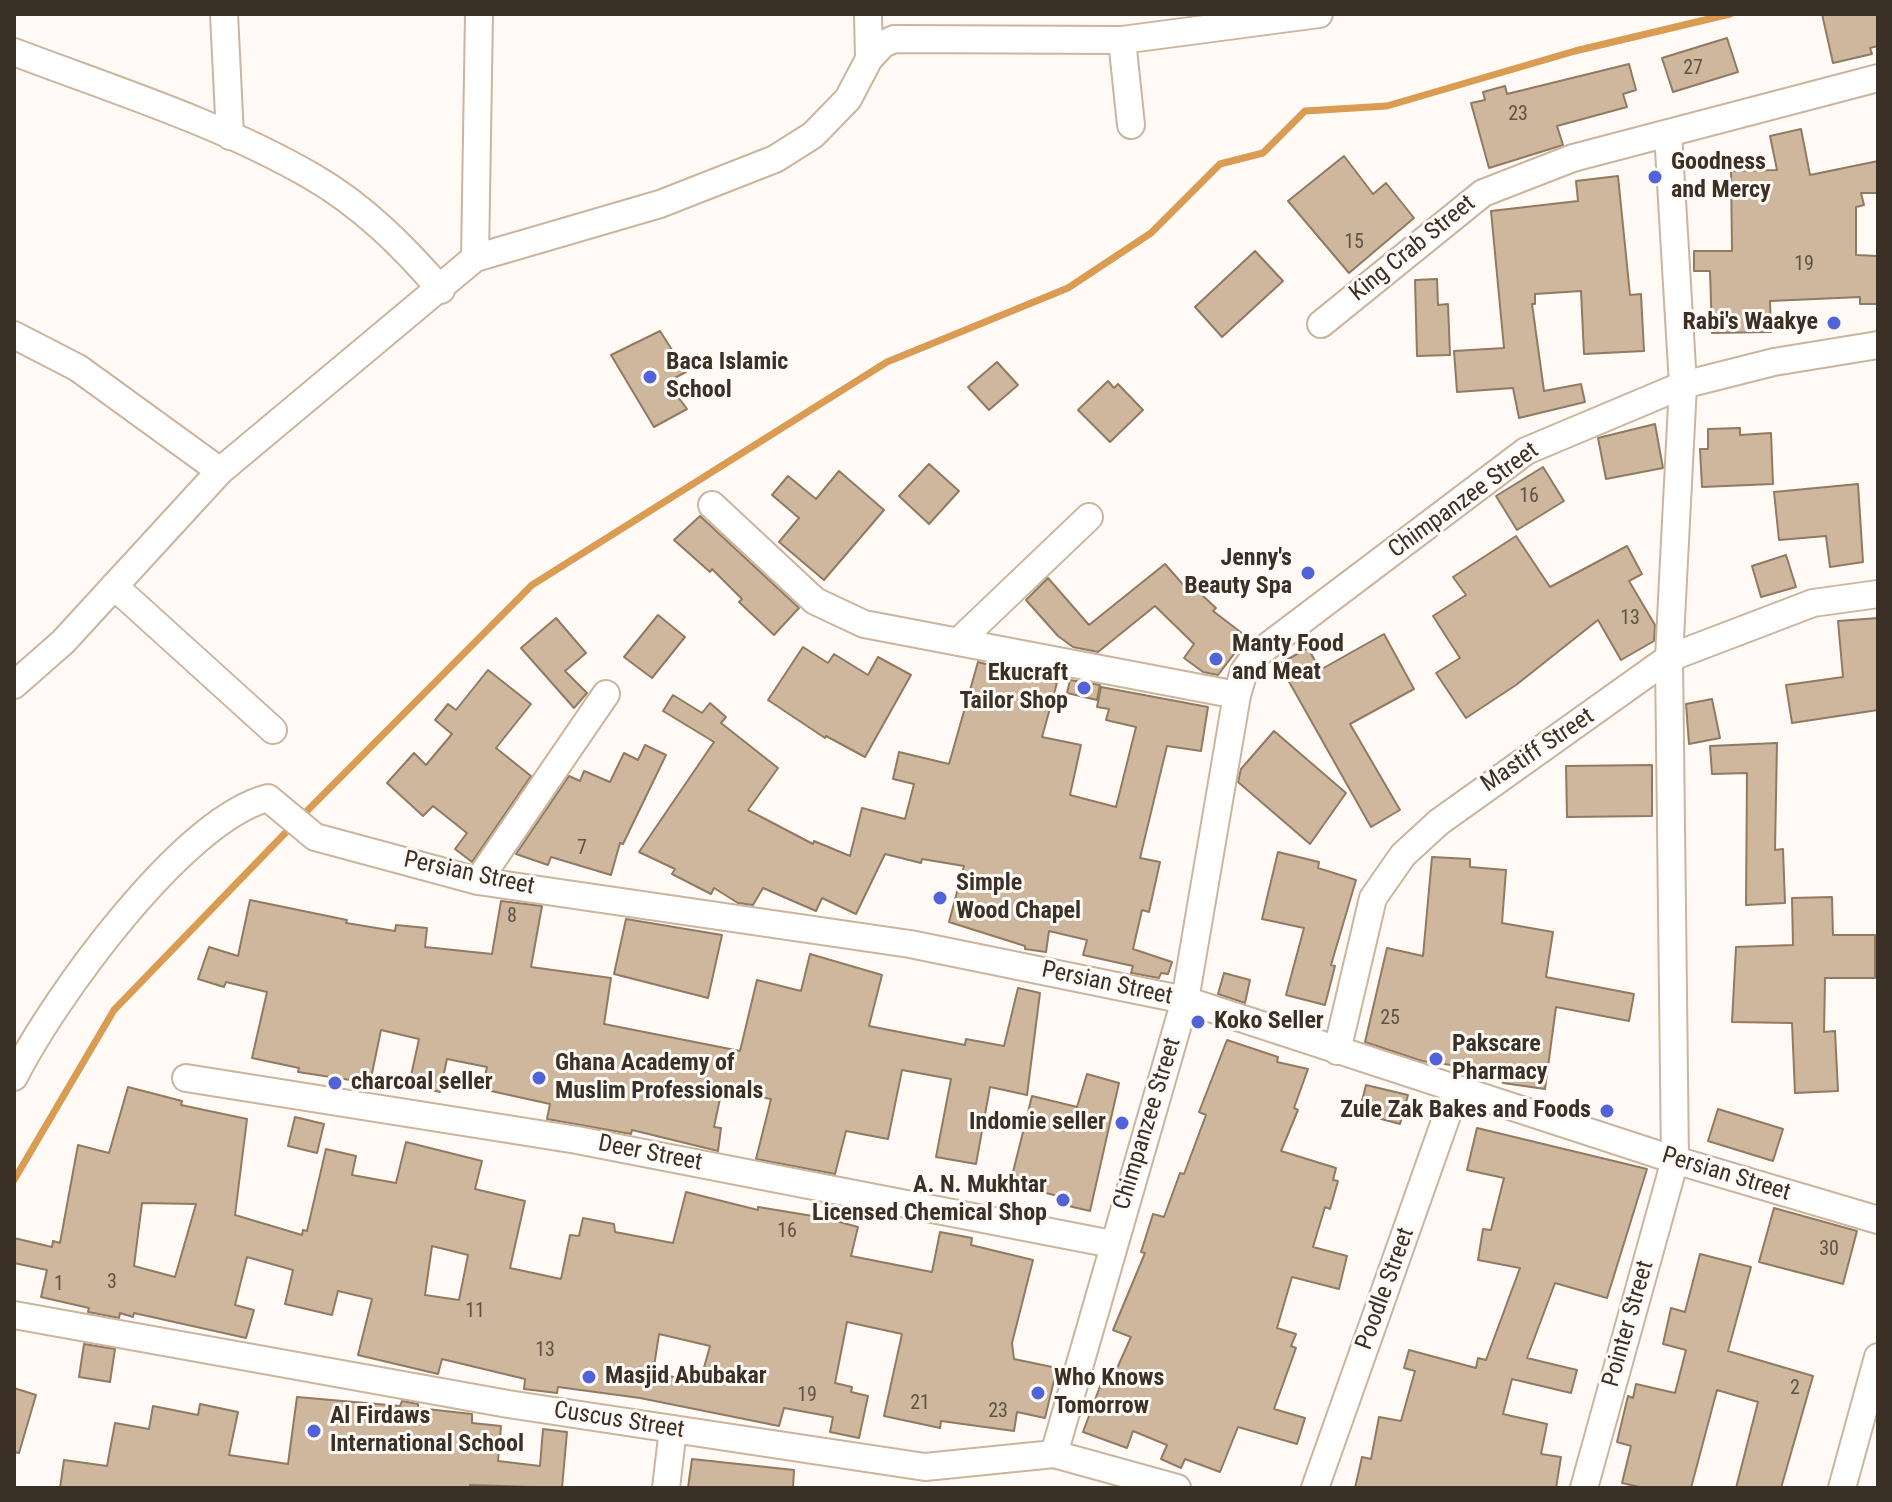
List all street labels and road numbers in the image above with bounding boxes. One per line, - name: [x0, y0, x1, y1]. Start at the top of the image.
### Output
- street label: King Crab Street: [1344, 190, 1482, 308]
- street label: Chimpanzee Street: [1383, 437, 1545, 565]
- street label: Mastiff Street: [1476, 703, 1600, 799]
- street label: Persian Street: [401, 846, 537, 902]
- street label: Persian Street: [1039, 956, 1175, 1012]
- street label: Chimpanzee Street: [1108, 1035, 1188, 1213]
- street label: Deer Street: [596, 1130, 704, 1178]
- street label: Persian Street: [1658, 1142, 1794, 1208]
- street label: Poodle Street: [1351, 1224, 1421, 1354]
- street label: Pointer Street: [1597, 1258, 1661, 1390]
- street label: Cuscus Street: [552, 1396, 686, 1446]

